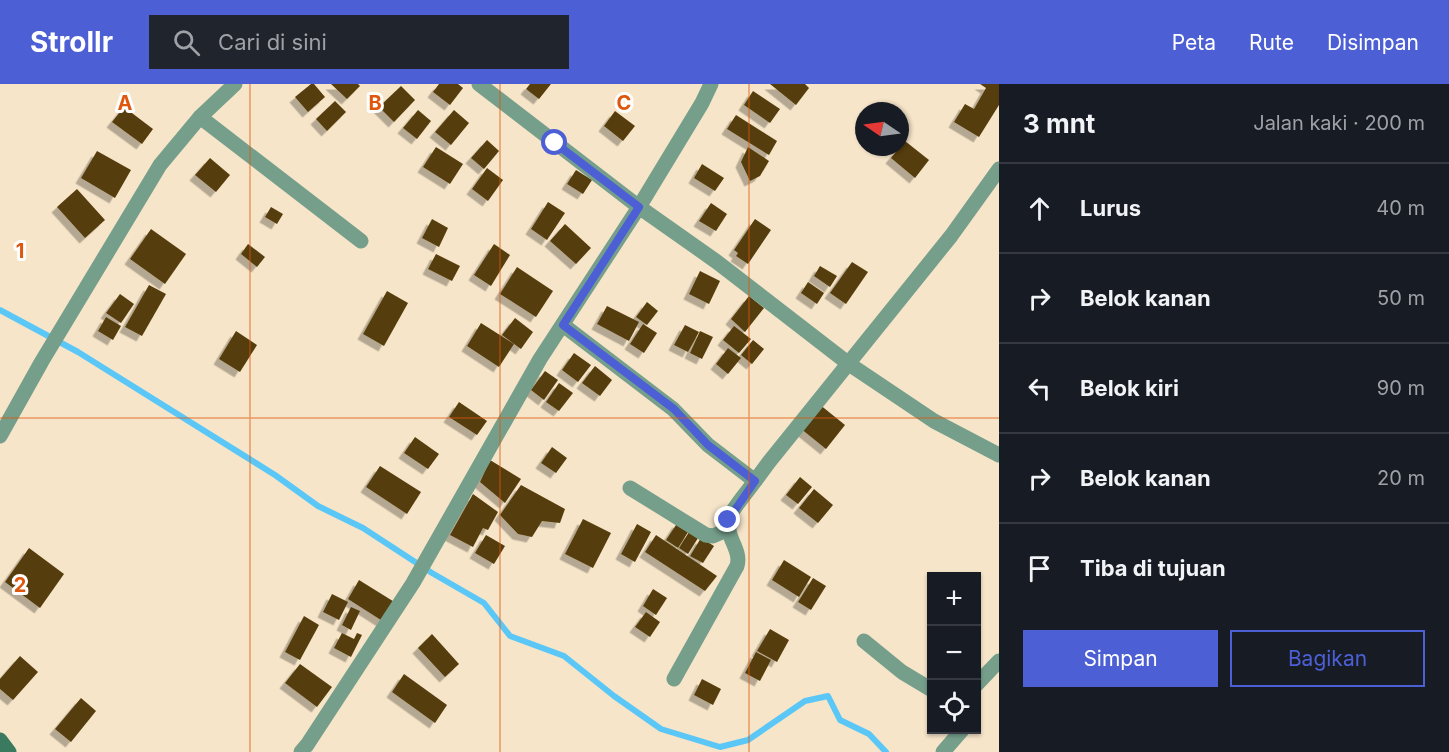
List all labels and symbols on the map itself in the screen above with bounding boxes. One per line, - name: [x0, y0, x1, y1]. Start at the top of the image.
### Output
- text: A: [118, 91, 133, 115]
- text: B: [368, 91, 382, 115]
- text: C: [617, 91, 631, 115]
- north arrow: [855, 102, 909, 156]
- route start: [541, 129, 567, 155]
- text: 1: [16, 239, 24, 263]
- route end: [714, 506, 740, 532]
- text: 2: [14, 573, 26, 597]

